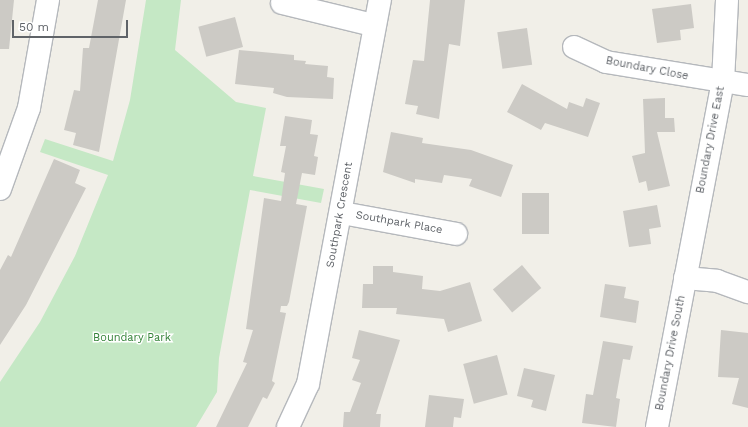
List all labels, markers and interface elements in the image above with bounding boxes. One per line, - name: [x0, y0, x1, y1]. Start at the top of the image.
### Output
- scale bar: [14, 12, 130, 38]
- text: 50 m: [19, 20, 49, 34]
- street label: Boundary Close: [604, 55, 690, 83]
- street label: Boundary Drive East: [694, 85, 728, 195]
- street label: Southpark Crescent: [324, 161, 356, 269]
- street label: Southpark Place: [354, 209, 444, 237]
- street label: Boundary Drive South: [653, 294, 689, 412]
- park label: Boundary Park: [93, 331, 171, 345]

